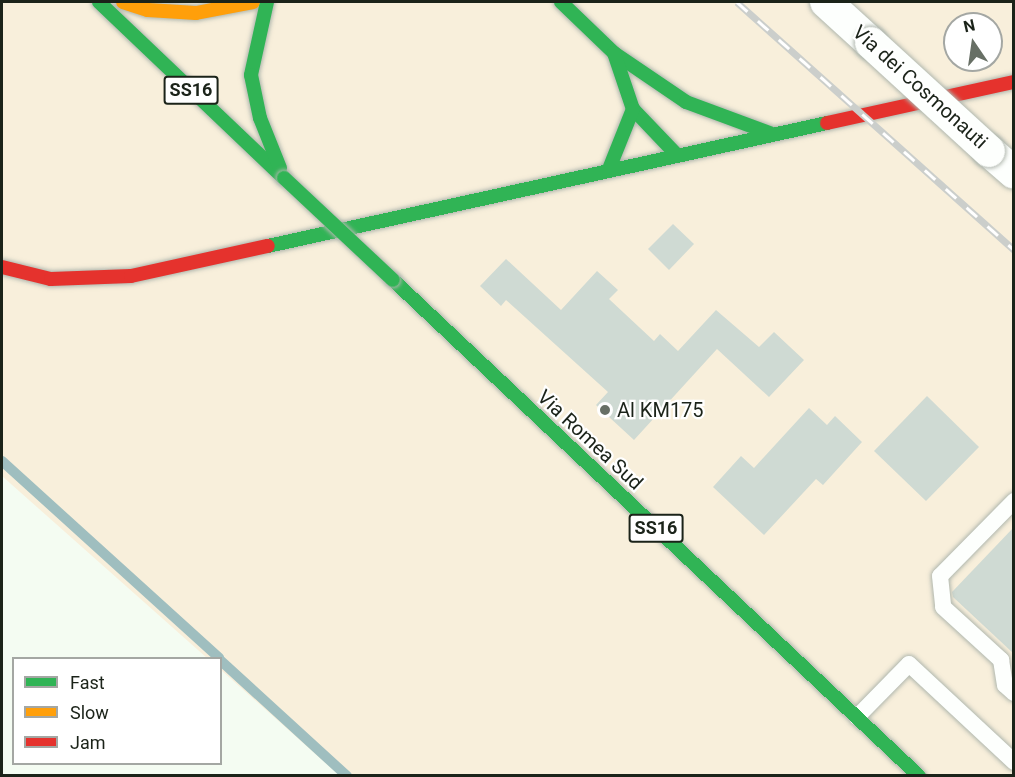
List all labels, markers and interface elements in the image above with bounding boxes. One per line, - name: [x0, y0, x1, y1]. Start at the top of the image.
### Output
- north arrow: [943, 12, 1003, 72]
- text: N: [962, 15, 977, 36]
- street label: Via dei Cosmonauti: [848, 20, 992, 154]
- road number: SS16: [162, 75, 219, 105]
- street label: Via Romea Sud: [532, 385, 648, 495]
- place label: Al KM175: [617, 398, 704, 422]
- marker: Al KM175: [598, 403, 612, 417]
- road number: SS16: [628, 513, 684, 543]
- legend: [12, 657, 222, 765]
- text: Fast: [70, 672, 105, 693]
- text: Slow: [70, 702, 109, 723]
- text: Jam: [70, 732, 106, 753]

